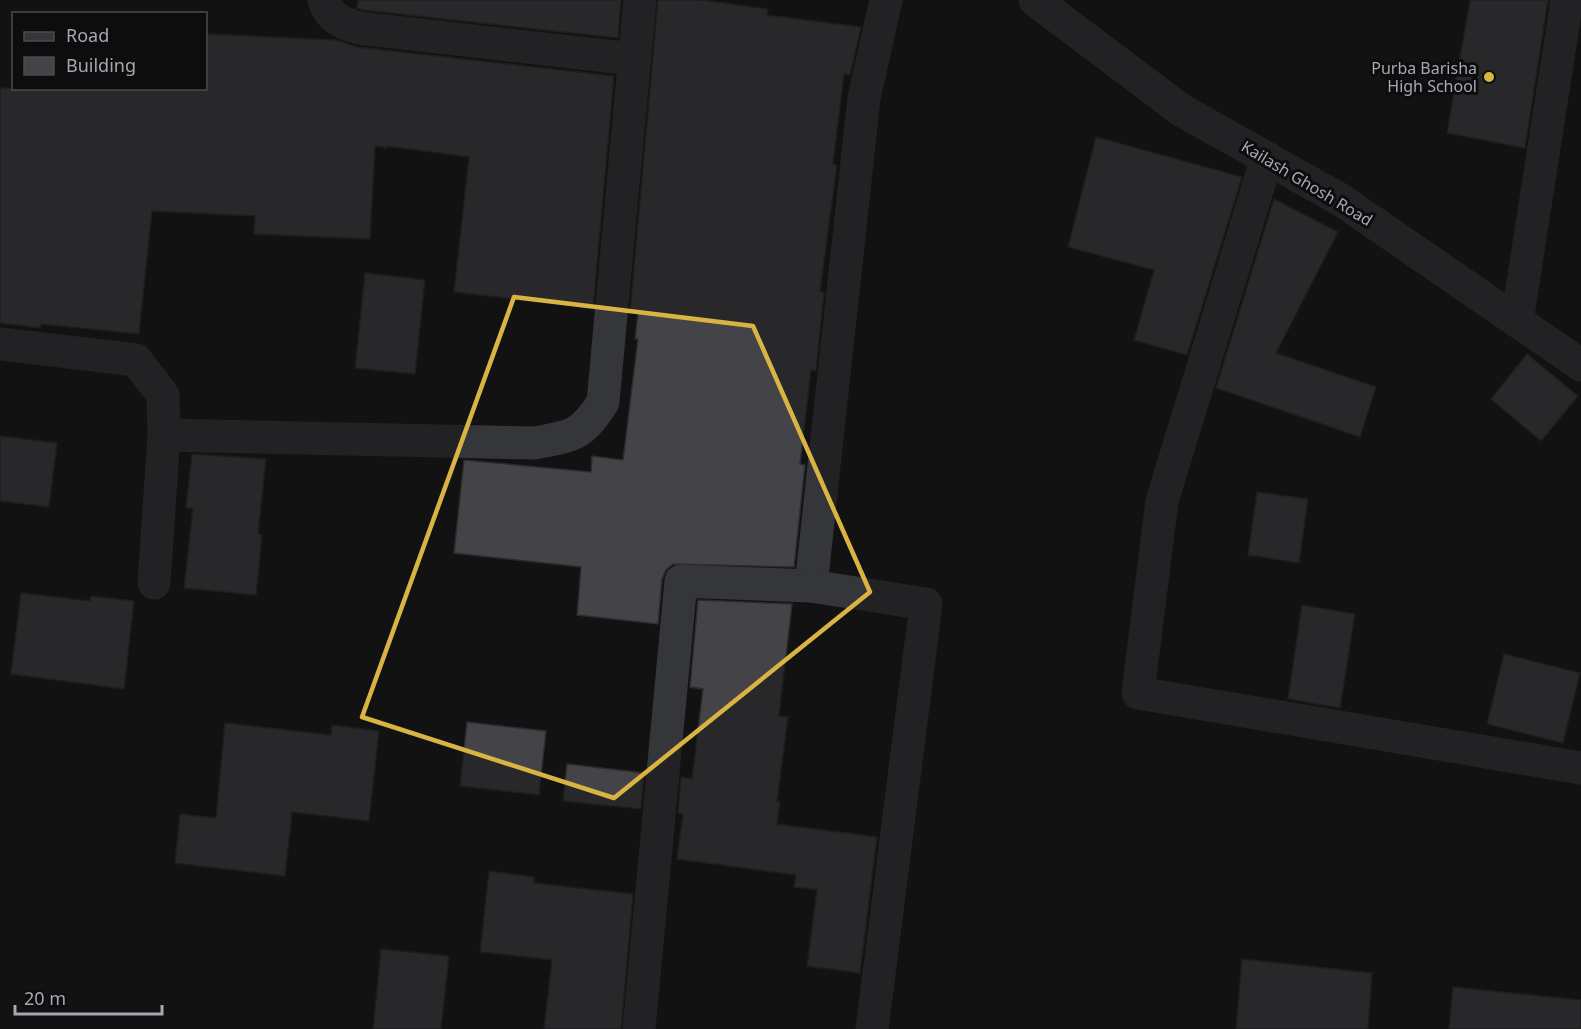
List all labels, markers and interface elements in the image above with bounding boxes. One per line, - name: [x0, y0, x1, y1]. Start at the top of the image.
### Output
- legend: [12, 12, 207, 90]
- text: Road: [66, 23, 109, 47]
- text: Building: [66, 53, 136, 77]
- place label: Purba Barisha High School: [1371, 57, 1477, 97]
- marker: Purba Barisha High School: [1482, 70, 1496, 84]
- street label: Kailash Ghosh Road: [1237, 135, 1377, 231]
- scale bar: [15, 978, 162, 1016]
- text: 20 m: [24, 986, 66, 1010]

